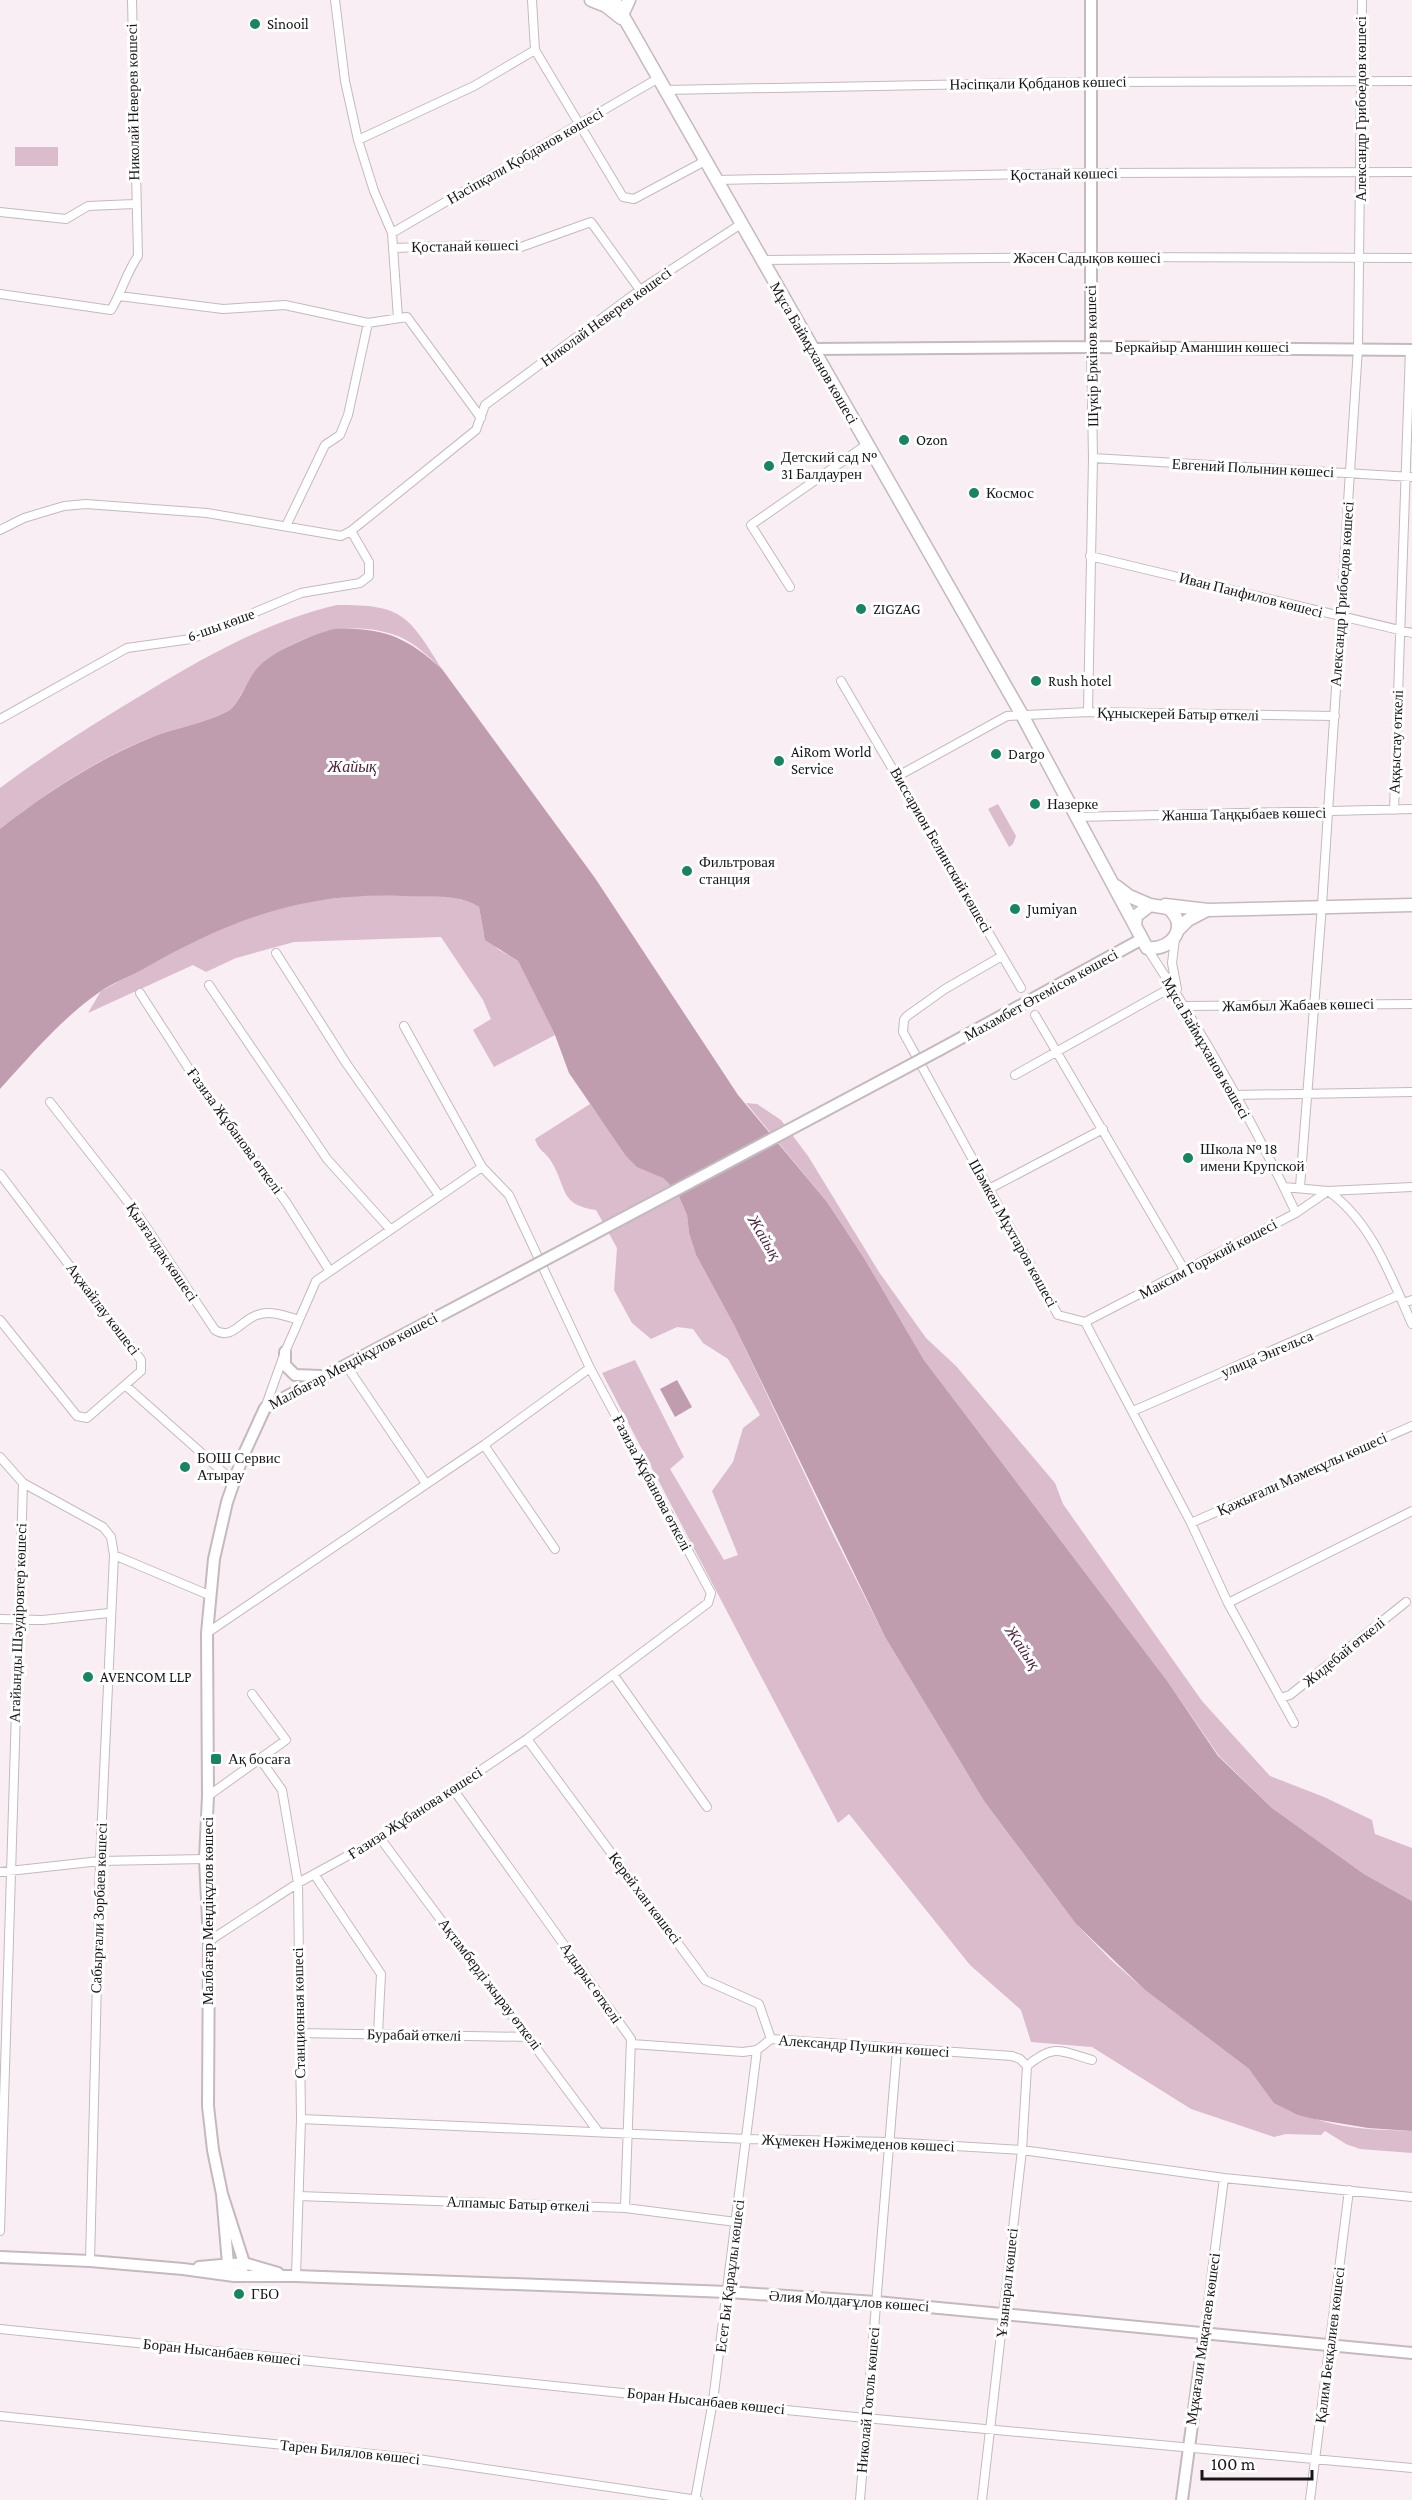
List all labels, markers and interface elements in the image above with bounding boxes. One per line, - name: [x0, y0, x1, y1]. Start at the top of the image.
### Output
- place label: Sinooil: [267, 16, 309, 32]
- street label: Александр Грибоедов көшесі: [1353, 16, 1369, 202]
- marker: Sinooil: [248, 17, 262, 31]
- street label: Николай Неверев көшесі: [124, 23, 142, 181]
- street label: Нәсіпқали Қобданов көшесі: [949, 73, 1127, 93]
- street label: Нәсіпқали Қобданов көшесі: [444, 105, 606, 207]
- street label: Қостанай көшесі: [1010, 165, 1118, 183]
- street label: Қостанай көшесі: [411, 237, 519, 255]
- street label: Жәсен Садықов көшесі: [1013, 250, 1161, 266]
- street label: Николай Неверев көшесі: [538, 264, 674, 370]
- street label: Мұса Баймұханов көшесі: [767, 279, 861, 427]
- street label: Шүкір Еркінов көшесі: [1083, 285, 1101, 427]
- street label: Беркайыр Аманшин көшесі: [1115, 339, 1289, 355]
- place label: Ozon: [916, 432, 948, 448]
- marker: Ozon: [897, 433, 911, 447]
- place label: Детский сад № 31 Балдаурен: [781, 449, 878, 482]
- street label: Евгений Полынин көшесі: [1171, 456, 1335, 480]
- marker: Детский сад № 31 Балдаурен: [762, 459, 776, 473]
- place label: Космос: [986, 485, 1034, 501]
- marker: Космос: [967, 486, 981, 500]
- street label: Александр Грибоедов көшесі: [1328, 501, 1356, 687]
- street label: Иван Панфилов көшесі: [1177, 569, 1325, 621]
- place label: ZIGZAG: [873, 601, 921, 617]
- marker: ZIGZAG: [854, 602, 868, 616]
- street label: 6-шы көше: [185, 605, 257, 645]
- place label: Rush hotel: [1048, 673, 1112, 689]
- marker: Rush hotel: [1029, 674, 1043, 688]
- street label: Аққыстау өткелі: [1386, 690, 1406, 794]
- street label: Құныскерей Батыр өткелі: [1097, 705, 1259, 723]
- place label: AiRom World Service: [791, 744, 872, 777]
- place label: Dargo: [1008, 746, 1045, 763]
- marker: Dargo: [989, 747, 1003, 761]
- marker: AiRom World Service: [772, 754, 786, 768]
- water label: Жайық: [327, 758, 377, 776]
- street label: Виссарион Белинский көшесі: [887, 765, 995, 935]
- place label: Назерке: [1047, 796, 1098, 812]
- marker: Назерке: [1028, 797, 1042, 811]
- street label: Жанша Таңқыбаев көшесі: [1162, 805, 1326, 823]
- place label: Фильтровая станция: [699, 854, 775, 887]
- marker: Фильтровая станция: [680, 864, 694, 878]
- place label: Jumiyan: [1025, 901, 1077, 918]
- marker: Jumiyan: [1008, 902, 1022, 916]
- street label: Махамбет Өтемісов көшесі: [962, 946, 1120, 1044]
- street label: Мұса Баймұханов көшесі: [1159, 974, 1253, 1122]
- street label: Жамбыл Жабаев көшесі: [1222, 996, 1374, 1014]
- street label: Ғазиза Жұбанова өткелі: [184, 1065, 286, 1197]
- place label: Школа № 18 имени Крупской: [1200, 1141, 1305, 1174]
- marker: Школа № 18 имени Крупской: [1181, 1151, 1195, 1165]
- street label: Шәмкен Мұхтаров көшесі: [966, 1156, 1060, 1310]
- street label: Қызғалдақ көшесі: [123, 1200, 201, 1304]
- water label: Жайық: [743, 1211, 785, 1264]
- street label: Максим Горький көшесі: [1136, 1216, 1280, 1302]
- street label: Ақжайлау көшесі: [63, 1260, 143, 1358]
- street label: Малбағар Меңдіқұлов көшесі: [266, 1310, 440, 1412]
- street label: улица Энгельса: [1219, 1327, 1316, 1381]
- street label: Ғазиза Жұбанова өткелі: [609, 1413, 695, 1553]
- street label: Қажығали Мәмекұлы көшесі: [1215, 1429, 1389, 1519]
- place label: БОШ Сервис Атырау: [197, 1450, 281, 1483]
- marker: БОШ Сервис Атырау: [178, 1460, 192, 1474]
- street label: Агайынды Шәудіровтер көшесi: [7, 1523, 29, 1723]
- street label: Жидебай өткелі: [1300, 1614, 1388, 1690]
- water label: Жайық: [1000, 1621, 1044, 1673]
- place label: AVENCOM LLP: [100, 1669, 191, 1685]
- marker: AVENCOM LLP: [81, 1670, 95, 1684]
- place label: Ақ босаға: [228, 1751, 291, 1767]
- marker: Ақ босаға: [209, 1752, 223, 1766]
- street label: Ғазиза Жұбанова көшесі: [345, 1764, 485, 1862]
- street label: Малбағар Меңдіқұлов көшесі: [200, 1817, 216, 2005]
- street label: Сабырғали Зорбаев көшесі: [88, 1822, 110, 1994]
- street label: Керей хан көшесі: [605, 1849, 685, 1947]
- street label: Ақтамберді жырау өткелі: [435, 1915, 545, 2053]
- street label: Адырыс өткелі: [557, 1940, 625, 2026]
- street label: Станционная көшесі: [290, 1947, 308, 2079]
- street label: Бурабай өткелі: [367, 2026, 461, 2044]
- street label: Александр Пушкин көшесі: [778, 2032, 950, 2060]
- street label: Жұмекен Нәжімеденов көшесі: [761, 2132, 955, 2154]
- street label: Алпамыс Батыр өткелі: [446, 2194, 590, 2214]
- street label: Есет Би Қараұлы көшесі: [713, 2198, 747, 2354]
- street label: Ұзынарал көшесі: [993, 2227, 1021, 2339]
- street label: Мұқағали Мақатаев көшесі: [1183, 2252, 1223, 2426]
- street label: Қалим Бекқалиев көшесі: [1312, 2266, 1348, 2424]
- place label: ГБО: [251, 2286, 279, 2302]
- marker: ГБО: [232, 2287, 246, 2301]
- street label: Әлия Молдағұлов көшесі: [768, 2287, 930, 2315]
- street label: Николай Гоголь көшесі: [854, 2326, 882, 2474]
- street label: Боран Нысанбаев көшесі: [142, 2336, 302, 2368]
- street label: Боран Нысанбаев көшесі: [626, 2385, 786, 2417]
- street label: Тарен Билялов көшесі: [279, 2437, 421, 2467]
- scale bar: [1202, 2443, 1312, 2481]
- text: 100 m: [1211, 2454, 1256, 2474]

